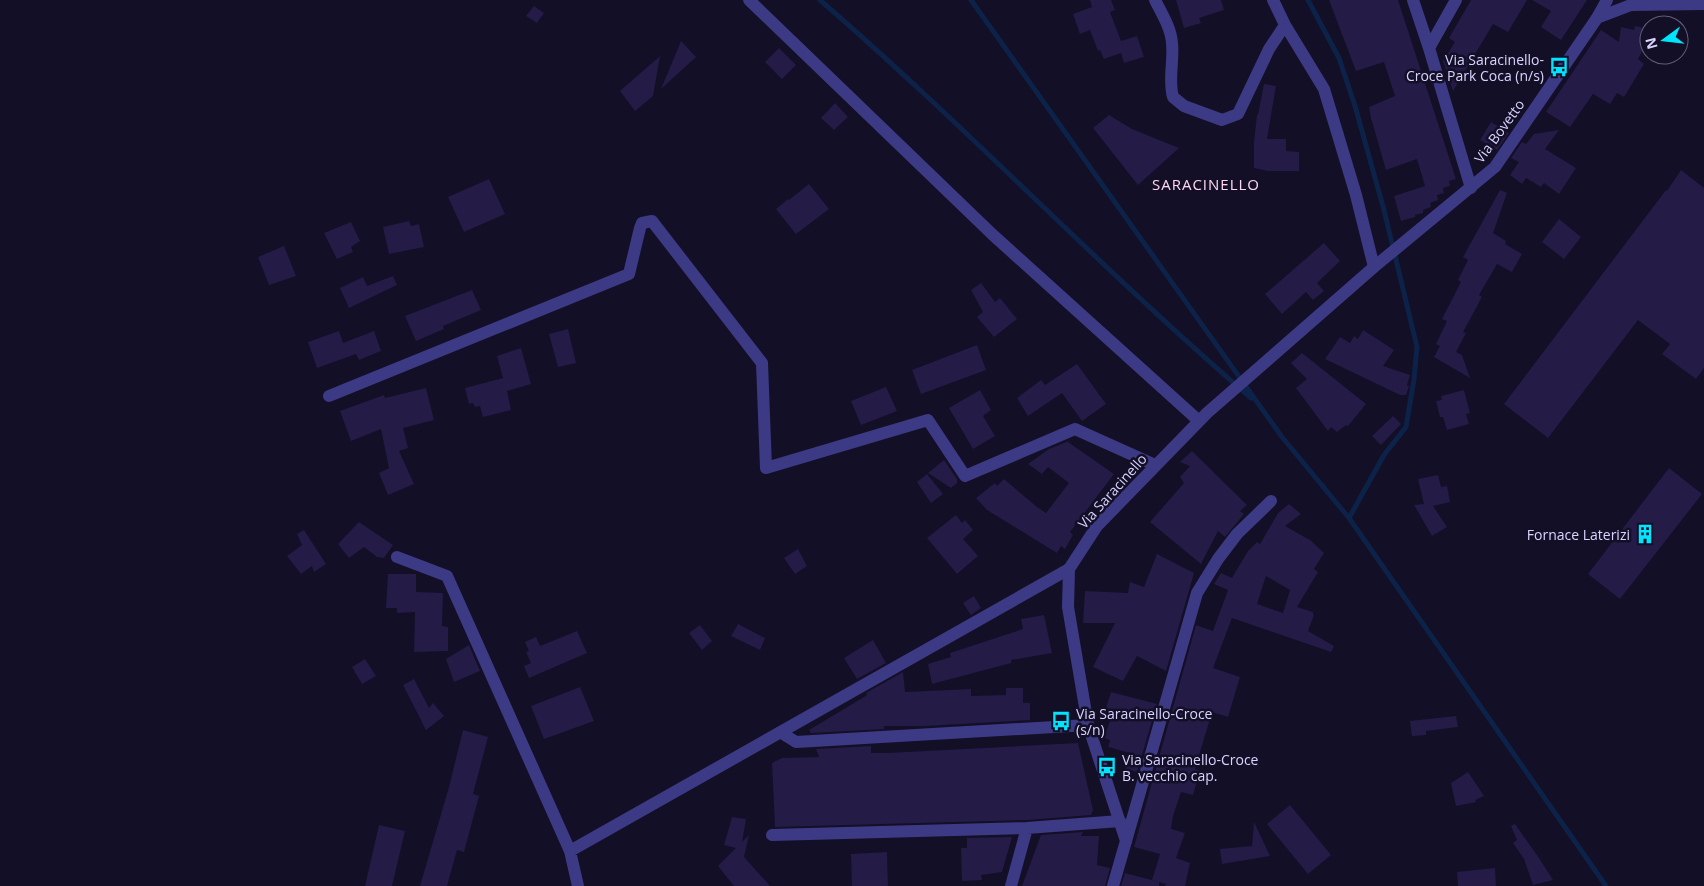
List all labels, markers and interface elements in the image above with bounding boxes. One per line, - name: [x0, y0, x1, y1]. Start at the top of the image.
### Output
- north arrow: [1639, 15, 1689, 65]
- text: N: [1640, 36, 1662, 51]
- place label: Via Saracinello- Croce Park Coca (n/s): [1406, 50, 1544, 85]
- bus stop icon: Via Saracinello- Croce Park Coca (n/s): [1548, 56, 1570, 78]
- street label: Via Bovetto: [1470, 95, 1528, 167]
- district label: SARACINELLO: [1152, 174, 1260, 194]
- street label: Via Saracinello: [1073, 450, 1151, 532]
- building icon: Fornace Laterizi: [1634, 523, 1656, 545]
- place label: Fornace Laterizi: [1527, 525, 1630, 544]
- place label: Via Saracinello-Croce (s/n): [1076, 704, 1213, 739]
- bus stop icon: Via Saracinello-Croce (s/n): [1050, 710, 1072, 732]
- place label: Via Saracinello-Croce B. vecchio cap.: [1122, 750, 1259, 785]
- bus stop icon: Via Saracinello-Croce B. vecchio cap.: [1096, 756, 1118, 778]

